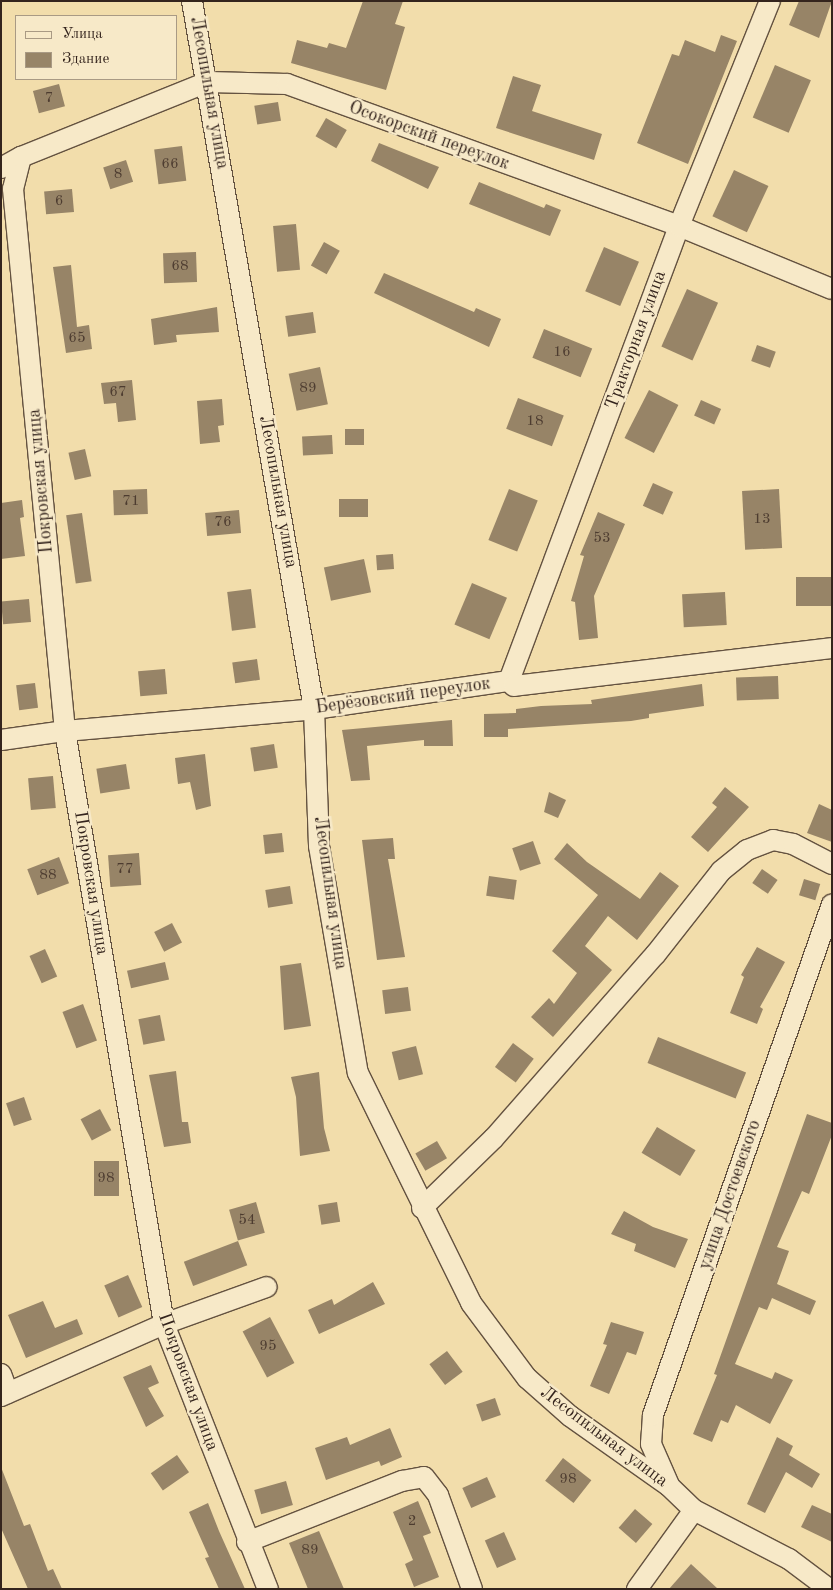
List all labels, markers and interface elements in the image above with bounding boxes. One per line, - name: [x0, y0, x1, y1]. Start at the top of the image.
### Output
- legend: [15, 15, 178, 80]
- street label: Лесопильная улица: [185, 15, 233, 171]
- text: Улица: [62, 27, 103, 42]
- text: Здание: [62, 52, 109, 67]
- house number: 7: [45, 90, 53, 108]
- street label: Осокорский переулок: [346, 97, 512, 175]
- house number: 66: [161, 156, 179, 174]
- house number: 8: [114, 166, 122, 184]
- house number: 6: [55, 193, 63, 211]
- house number: 68: [171, 258, 189, 276]
- street label: Тракторная улица: [601, 268, 671, 412]
- house number: 65: [68, 330, 86, 348]
- house number: 16: [553, 344, 571, 362]
- house number: 89: [299, 380, 317, 398]
- house number: 67: [109, 384, 127, 402]
- street label: Покровская улица: [24, 408, 58, 554]
- house number: 18: [526, 413, 544, 431]
- street label: Лесопильная улица: [254, 414, 302, 570]
- house number: 71: [122, 493, 140, 511]
- house number: 13: [753, 511, 771, 529]
- house number: 76: [214, 514, 232, 532]
- house number: 53: [593, 530, 611, 548]
- street label: Берёзовский переулок: [314, 673, 492, 719]
- street label: Покровская улица: [69, 810, 113, 956]
- street label: Лесопильная улица: [309, 815, 351, 971]
- house number: 77: [116, 861, 134, 879]
- house number: 88: [39, 867, 57, 885]
- street label: улица Достоевского: [694, 1117, 766, 1273]
- house number: 98: [97, 1170, 115, 1188]
- house number: 54: [238, 1212, 256, 1230]
- street label: Покровская улица: [153, 1310, 223, 1454]
- house number: 95: [259, 1338, 277, 1356]
- street label: Лесопильная улица: [536, 1382, 672, 1492]
- house number: 98: [559, 1471, 577, 1489]
- house number: 2: [408, 1513, 416, 1531]
- house number: 89: [301, 1542, 319, 1560]

